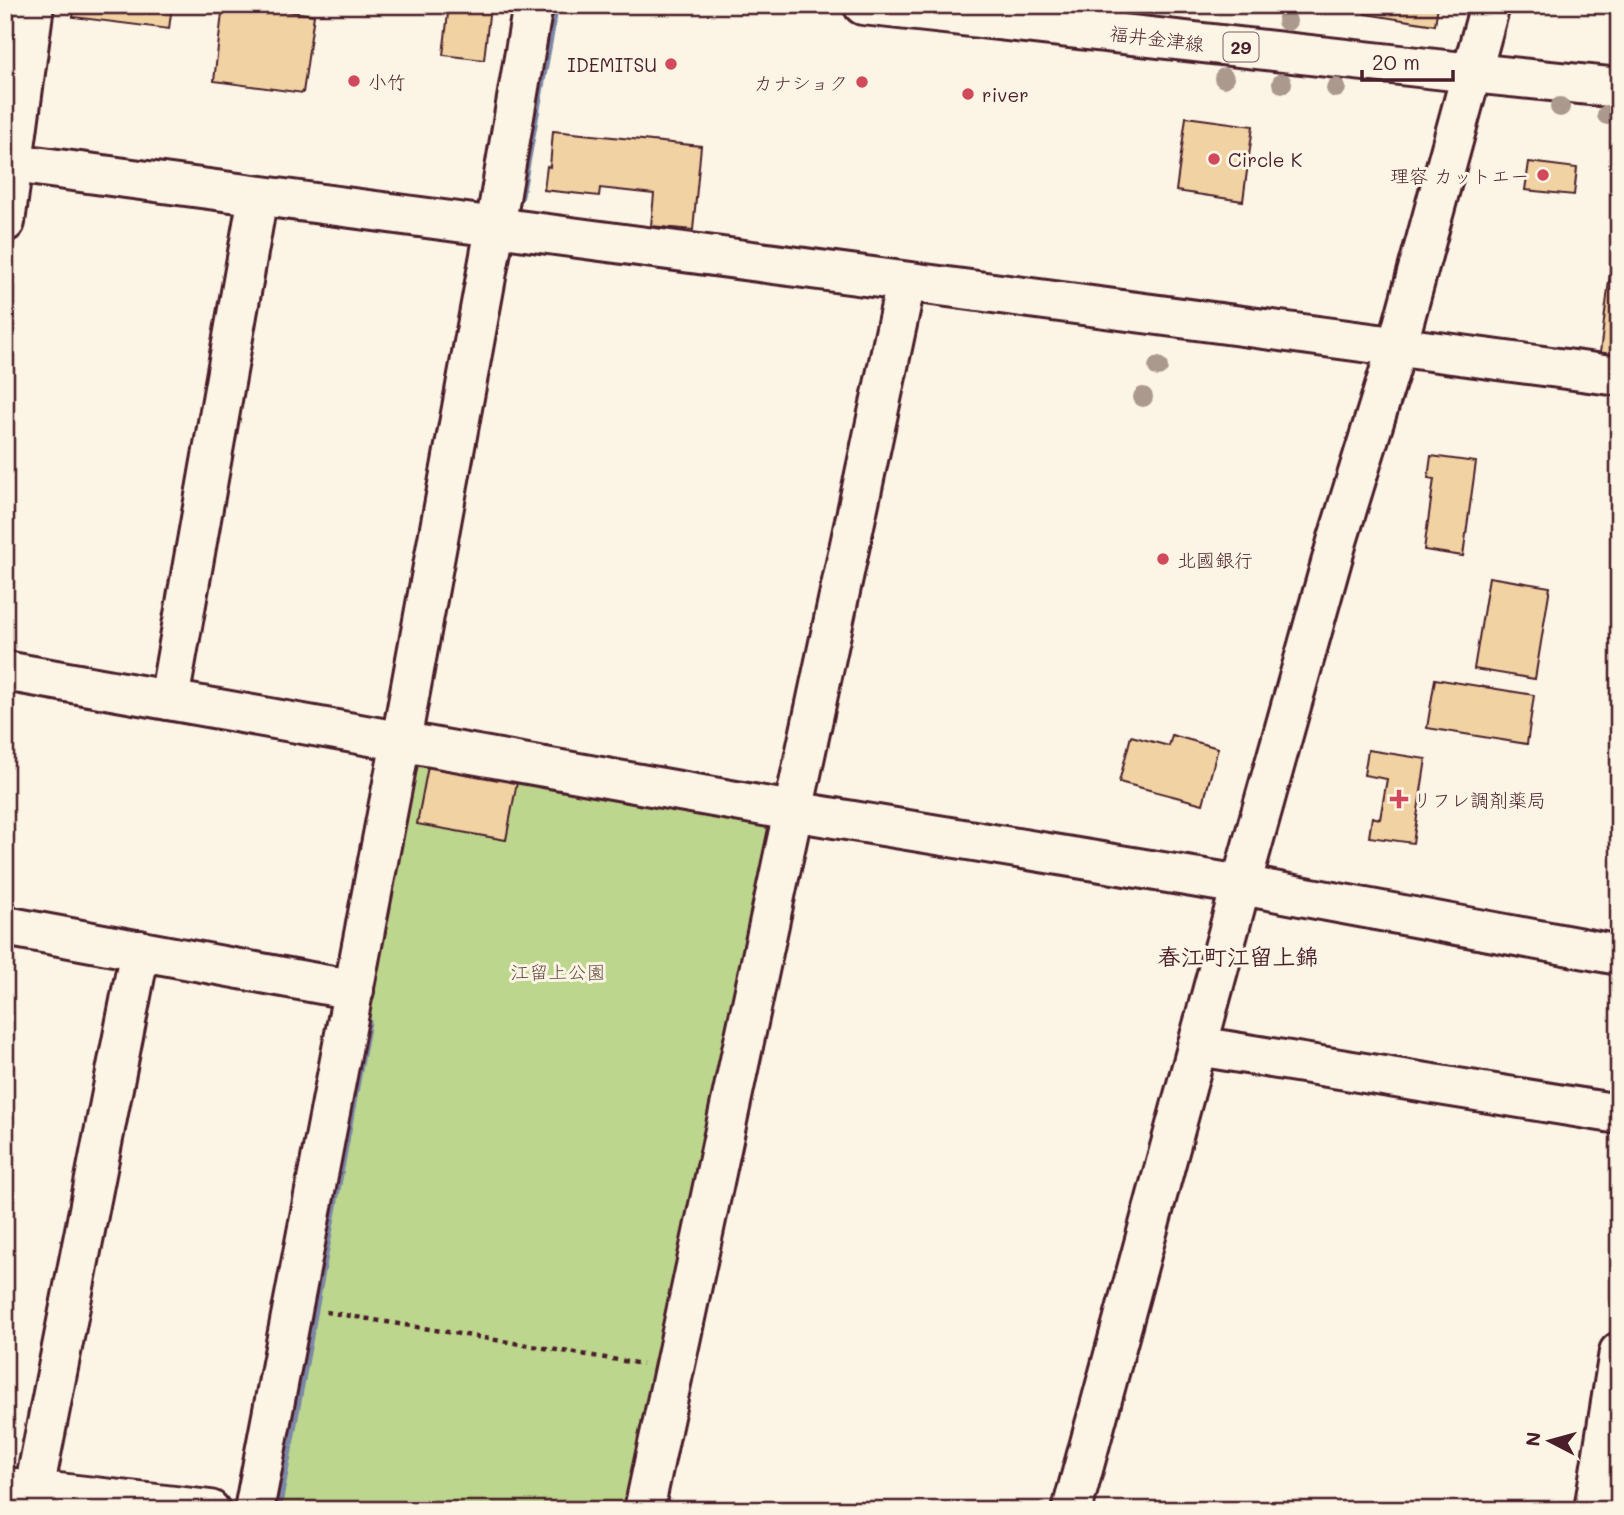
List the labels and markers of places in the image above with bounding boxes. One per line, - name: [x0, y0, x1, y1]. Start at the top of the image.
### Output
- place label: IDEMITSU: [567, 52, 657, 77]
- marker: IDEMITSU: [663, 56, 679, 72]
- place label: 小竹: [368, 69, 406, 94]
- place label: カナショク: [754, 70, 848, 95]
- marker: 小竹: [346, 73, 362, 89]
- marker: カナショク: [854, 74, 870, 90]
- place label: river: [982, 82, 1029, 107]
- marker: river: [960, 86, 976, 102]
- place label: Circle K: [1228, 147, 1303, 172]
- marker: Circle K: [1206, 151, 1222, 167]
- place label: 理容 カットエー: [1390, 163, 1529, 188]
- marker: 理容 カットエー: [1535, 167, 1551, 183]
- place label: 北國銀行: [1177, 547, 1253, 572]
- marker: 北國銀行: [1155, 551, 1171, 567]
- place label: リフレ調剤薬局: [1413, 787, 1546, 812]
- marker: リフレ調剤薬局: [1391, 791, 1407, 807]

